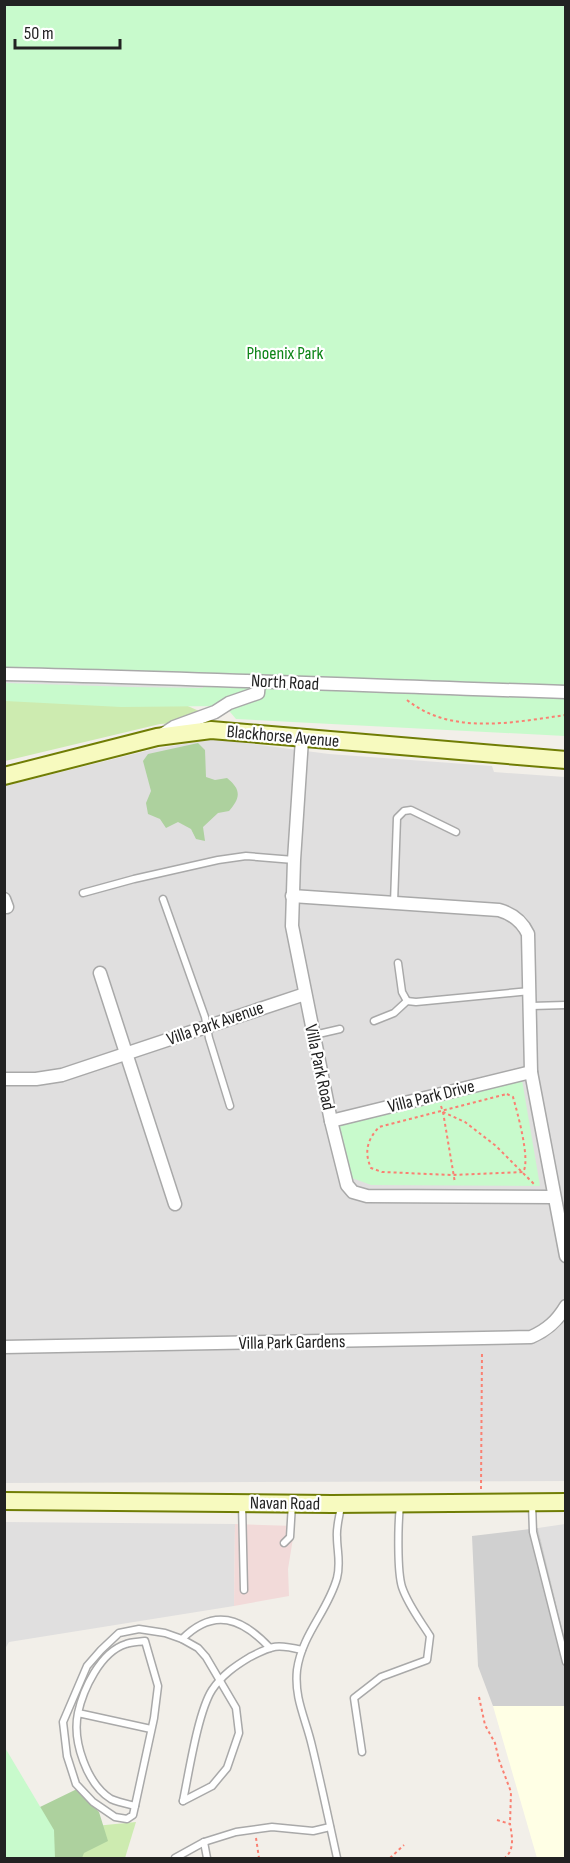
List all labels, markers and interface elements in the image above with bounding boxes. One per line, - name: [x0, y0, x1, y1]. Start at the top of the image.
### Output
- scale bar: [15, 12, 120, 50]
- text: 50 m: [24, 23, 54, 44]
- park label: Phoenix Park: [246, 343, 324, 364]
- street label: North Road: [250, 670, 320, 695]
- street label: Blackhorse Avenue: [226, 721, 340, 752]
- street label: Villa Park Avenue: [164, 997, 266, 1050]
- street label: Villa Park Road: [300, 1022, 339, 1112]
- street label: Villa Park Drive: [386, 1076, 477, 1117]
- street label: Villa Park Gardens: [238, 1331, 346, 1354]
- street label: Navan Road: [250, 1492, 320, 1515]

